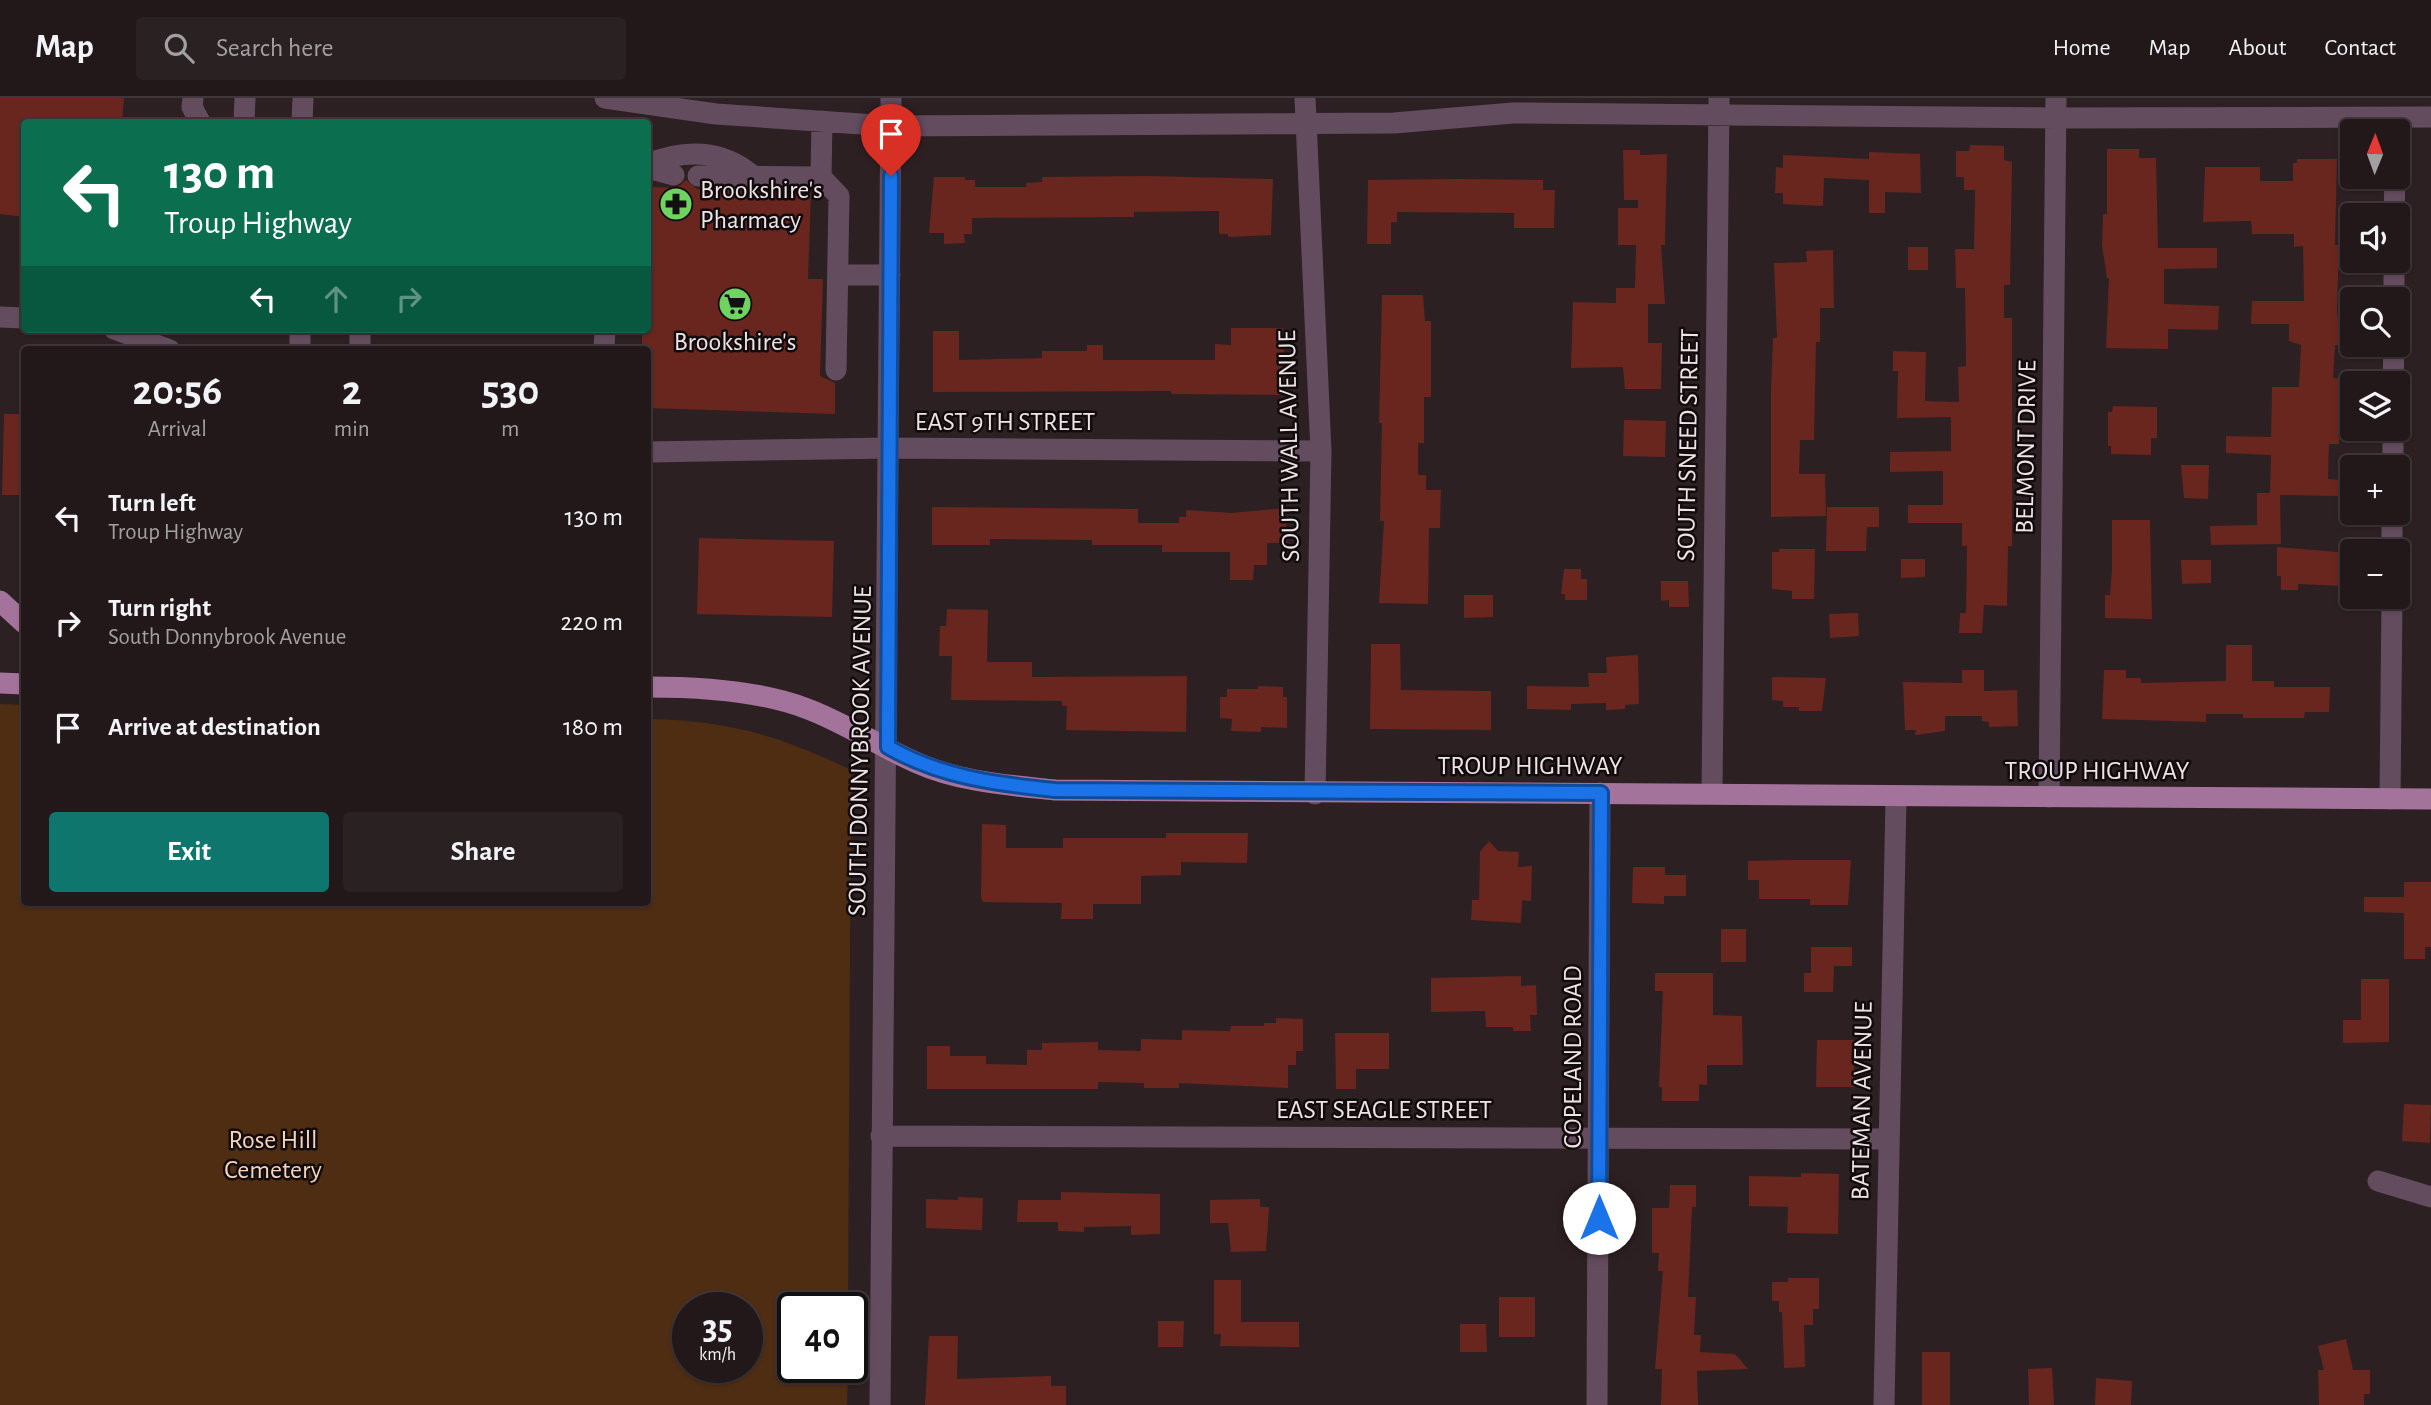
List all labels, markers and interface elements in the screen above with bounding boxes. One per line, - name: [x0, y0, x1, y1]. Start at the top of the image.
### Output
- search box: [136, 17, 626, 80]
- icon: search: [160, 29, 198, 67]
- text: Map: [35, 31, 94, 64]
- text: Search here: [216, 35, 334, 61]
- text: Home: [2053, 36, 2111, 60]
- text: Map: [2149, 36, 2191, 60]
- text: About: [2229, 36, 2286, 60]
- text: Contact: [2324, 36, 2396, 60]
- pin: [861, 104, 921, 176]
- icon: arrive: [872, 115, 910, 153]
- north arrow: [2340, 119, 2410, 189]
- map controls: [2340, 119, 2410, 609]
- icon: left: [49, 147, 140, 238]
- text: 130 m: [164, 149, 275, 198]
- place label: Brookshire's Pharmacy: [700, 177, 823, 233]
- pharmacy icon: Brookshire's Pharmacy: [657, 185, 695, 223]
- button: sound: [2340, 203, 2410, 273]
- text: Troup Highway: [164, 207, 352, 239]
- icon: left: [244, 280, 282, 318]
- icon: ahead: [317, 280, 355, 318]
- icon: right: [390, 280, 428, 318]
- supermarket icon: Brookshire's: [716, 285, 754, 323]
- button: search: [2340, 287, 2410, 357]
- street label: SOUTH SNEED STREET: [1673, 328, 1703, 562]
- place label: Brookshire's: [674, 329, 796, 355]
- street label: SOUTH WALL AVENUE: [1274, 330, 1304, 562]
- street label: BELMONT DRIVE: [2011, 360, 2041, 534]
- text: 20:56: [133, 370, 222, 412]
- text: 2: [342, 370, 362, 412]
- text: 530: [481, 370, 539, 412]
- button: layers: [2340, 371, 2410, 441]
- street label: EAST 9TH STREET: [915, 409, 1095, 435]
- text: Arrival: [148, 418, 207, 441]
- text: min: [334, 418, 370, 441]
- text: m: [501, 418, 520, 441]
- button: +: [2340, 455, 2410, 525]
- text: Turn left: [108, 490, 196, 516]
- icon: left: [49, 499, 87, 537]
- text: 130 m: [565, 504, 623, 530]
- text: Troup Highway: [108, 521, 243, 544]
- button: −: [2340, 539, 2410, 609]
- street label: SOUTH DONNYBROOK AVENUE: [844, 586, 876, 916]
- text: Turn right: [108, 595, 211, 621]
- icon: right: [49, 604, 87, 642]
- text: 220 m: [561, 609, 623, 635]
- text: South Donnybrook Avenue: [108, 626, 346, 649]
- icon: arrive: [49, 709, 87, 747]
- text: Arrive at destination: [108, 714, 321, 740]
- text: 180 m: [563, 714, 623, 740]
- street label: TROUP HIGHWAY: [1438, 753, 1623, 779]
- street label: TROUP HIGHWAY: [2005, 758, 2190, 784]
- button: Exit: [49, 812, 329, 892]
- button: Share: [343, 812, 623, 892]
- street label: COPELAND ROAD: [1560, 966, 1586, 1148]
- street label: BATEMAN AVENUE: [1847, 1001, 1877, 1201]
- street label: EAST SEAGLE STREET: [1276, 1097, 1492, 1123]
- park label: Rose Hill Cemetery: [224, 1127, 322, 1183]
- position arrow: [1562, 1181, 1636, 1255]
- speed limit sign: 40: [777, 1292, 868, 1383]
- text: 35: [702, 1311, 733, 1346]
- text: km/h: [699, 1346, 736, 1364]

